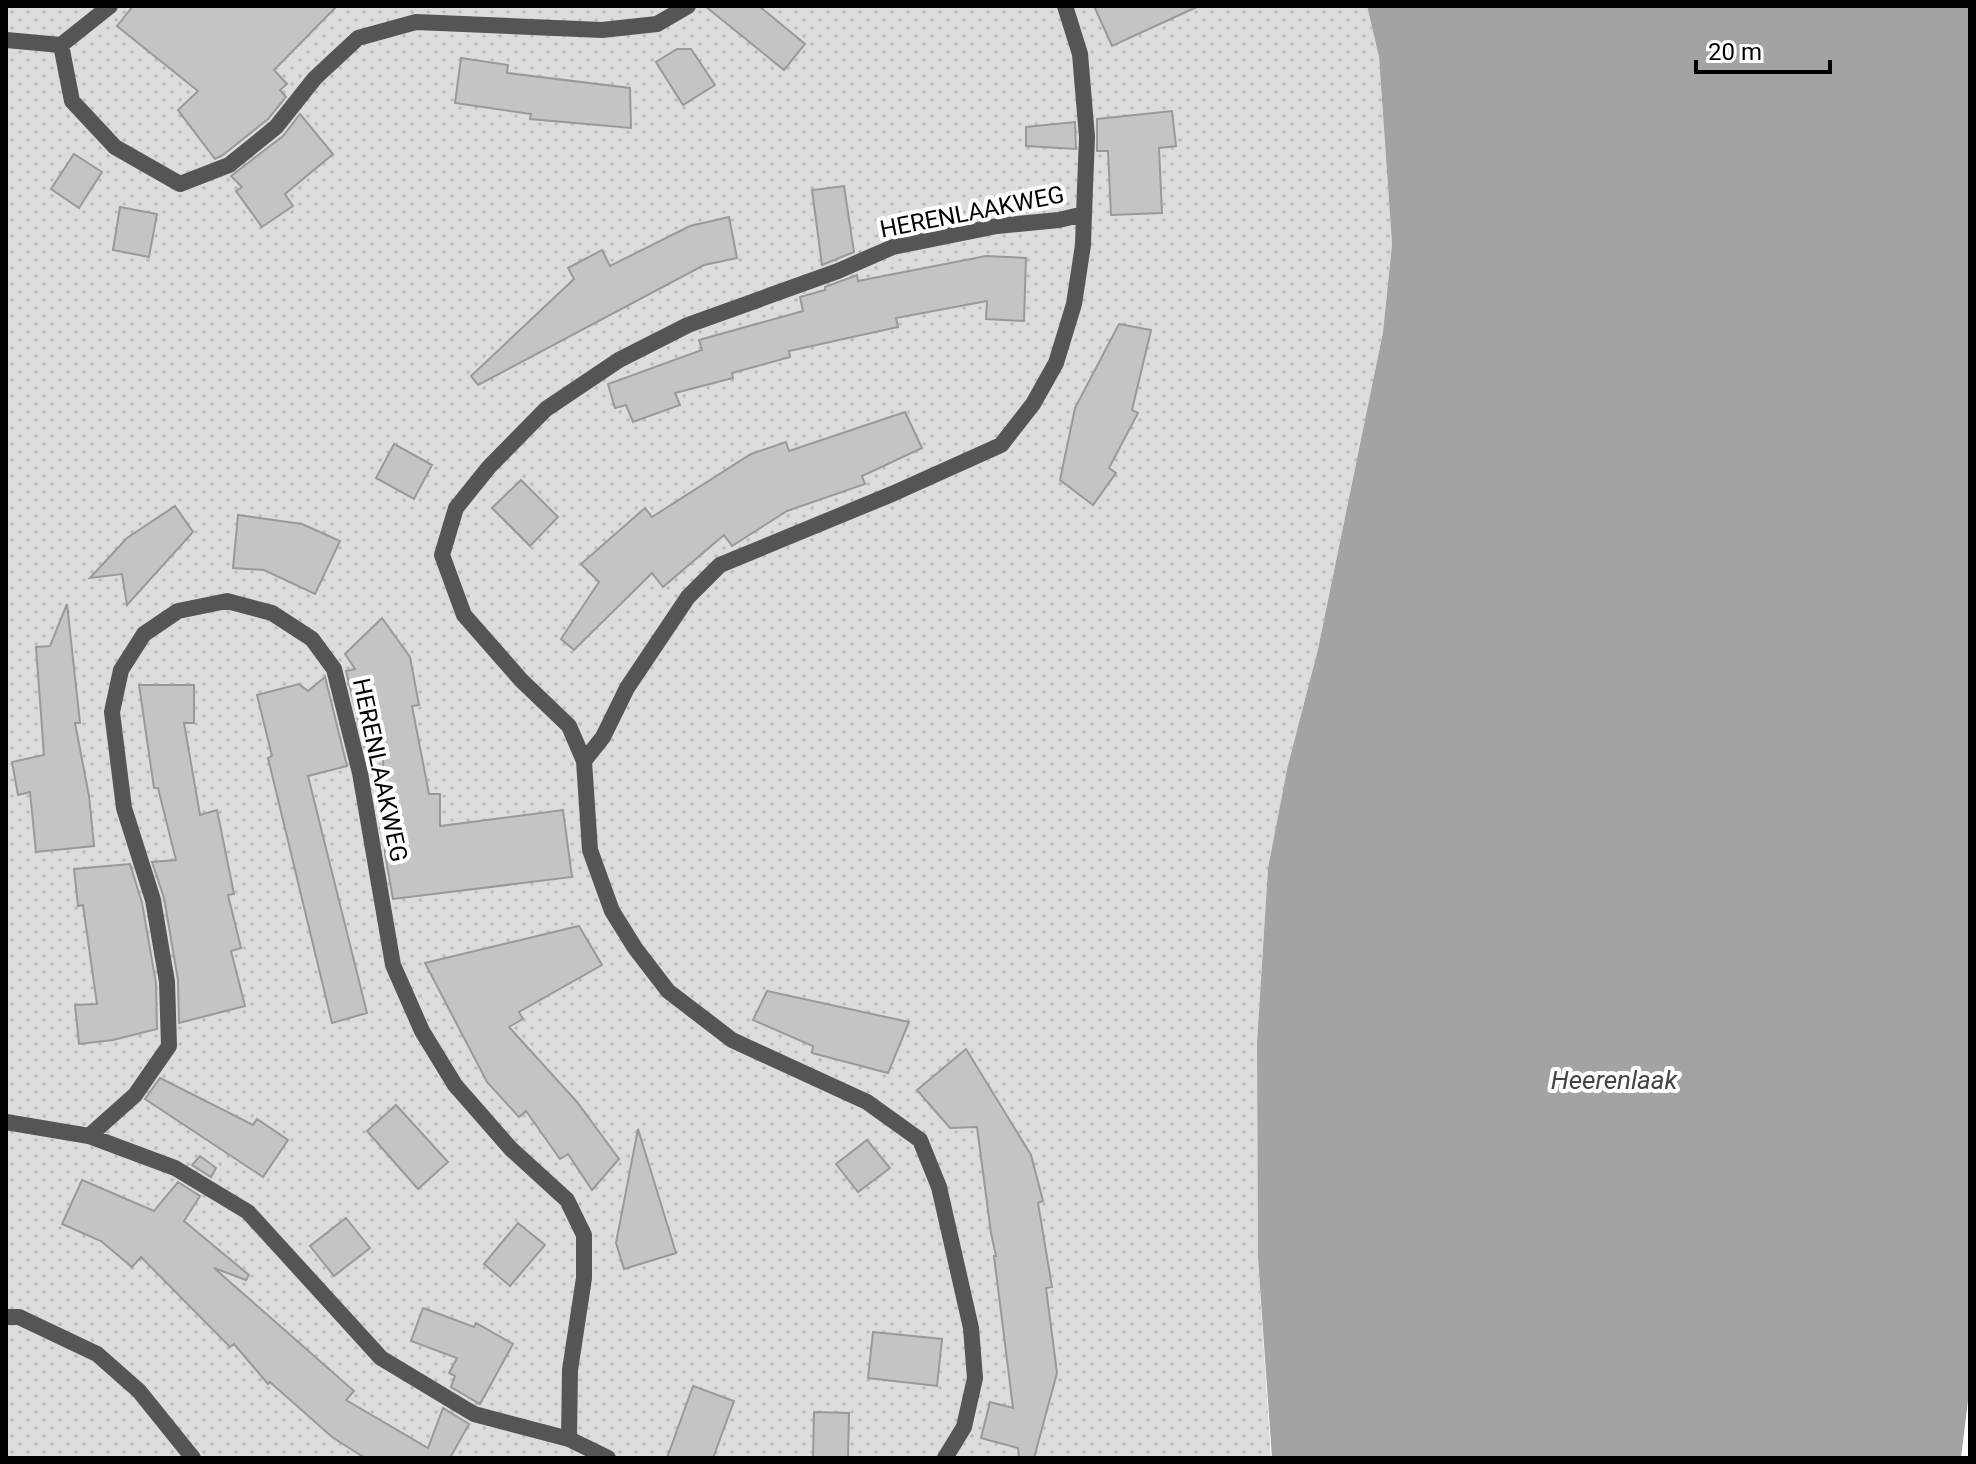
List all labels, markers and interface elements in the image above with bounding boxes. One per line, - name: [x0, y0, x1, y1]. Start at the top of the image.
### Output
- scale bar: [1696, 24, 1830, 74]
- text: 20 m: [1708, 38, 1762, 66]
- street label: HERENLAAKWEG: [877, 180, 1067, 244]
- street label: HERENLAAKWEG: [347, 676, 413, 864]
- water label: Heerenlaak: [1551, 1065, 1679, 1095]

